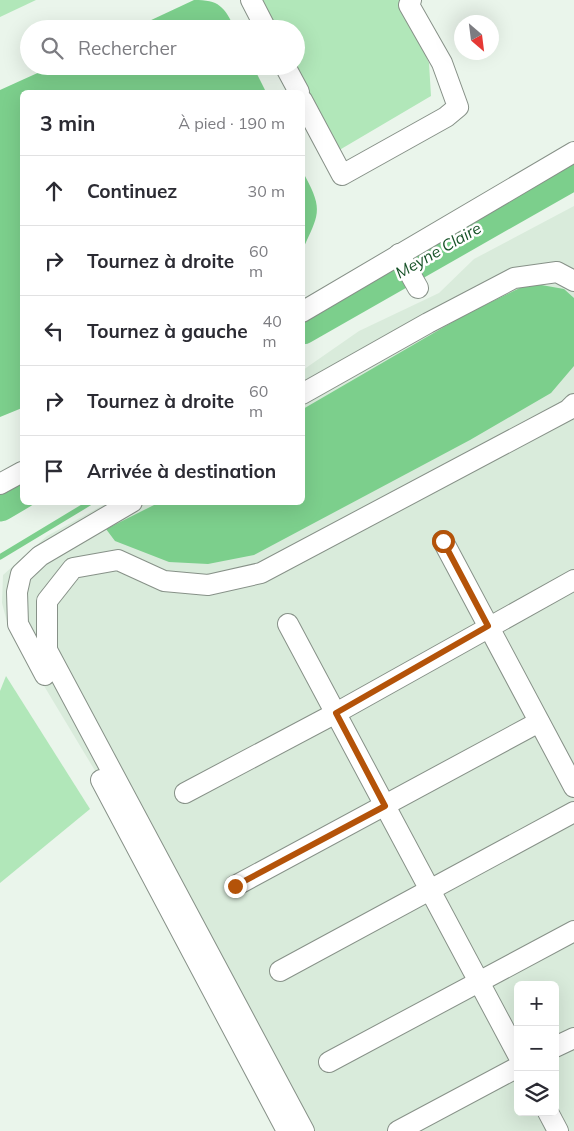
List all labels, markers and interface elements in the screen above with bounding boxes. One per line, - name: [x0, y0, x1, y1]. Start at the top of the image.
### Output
- north arrow: [454, 15, 499, 60]
- search box: [20, 20, 305, 75]
- icon: search: [38, 34, 66, 62]
- text: Rechercher: [78, 36, 177, 60]
- text: 3 min: [40, 110, 95, 136]
- text: À pied · 190 m: [178, 113, 285, 133]
- icon: ahead: [40, 177, 68, 205]
- text: Continuez: [87, 179, 177, 203]
- text: 30 m: [248, 181, 285, 201]
- water label: Meyne Claire: [392, 217, 485, 283]
- text: 60 m: [249, 241, 268, 281]
- icon: right: [40, 247, 68, 275]
- text: Tournez à droite: [87, 249, 234, 273]
- text: 40 m: [263, 311, 282, 351]
- icon: left: [40, 317, 68, 345]
- text: Tournez à gauche: [87, 319, 248, 343]
- text: 60 m: [249, 381, 268, 421]
- icon: right: [40, 387, 68, 415]
- text: Tournez à droite: [87, 389, 234, 413]
- icon: arrive: [40, 457, 68, 485]
- text: Arrivée à destination: [87, 459, 276, 483]
- route start: [432, 530, 455, 553]
- route end: [224, 875, 247, 898]
- map controls: [514, 981, 559, 1116]
- button: +: [514, 981, 559, 1026]
- button: −: [514, 1026, 559, 1071]
- button: layers: [514, 1071, 559, 1116]

